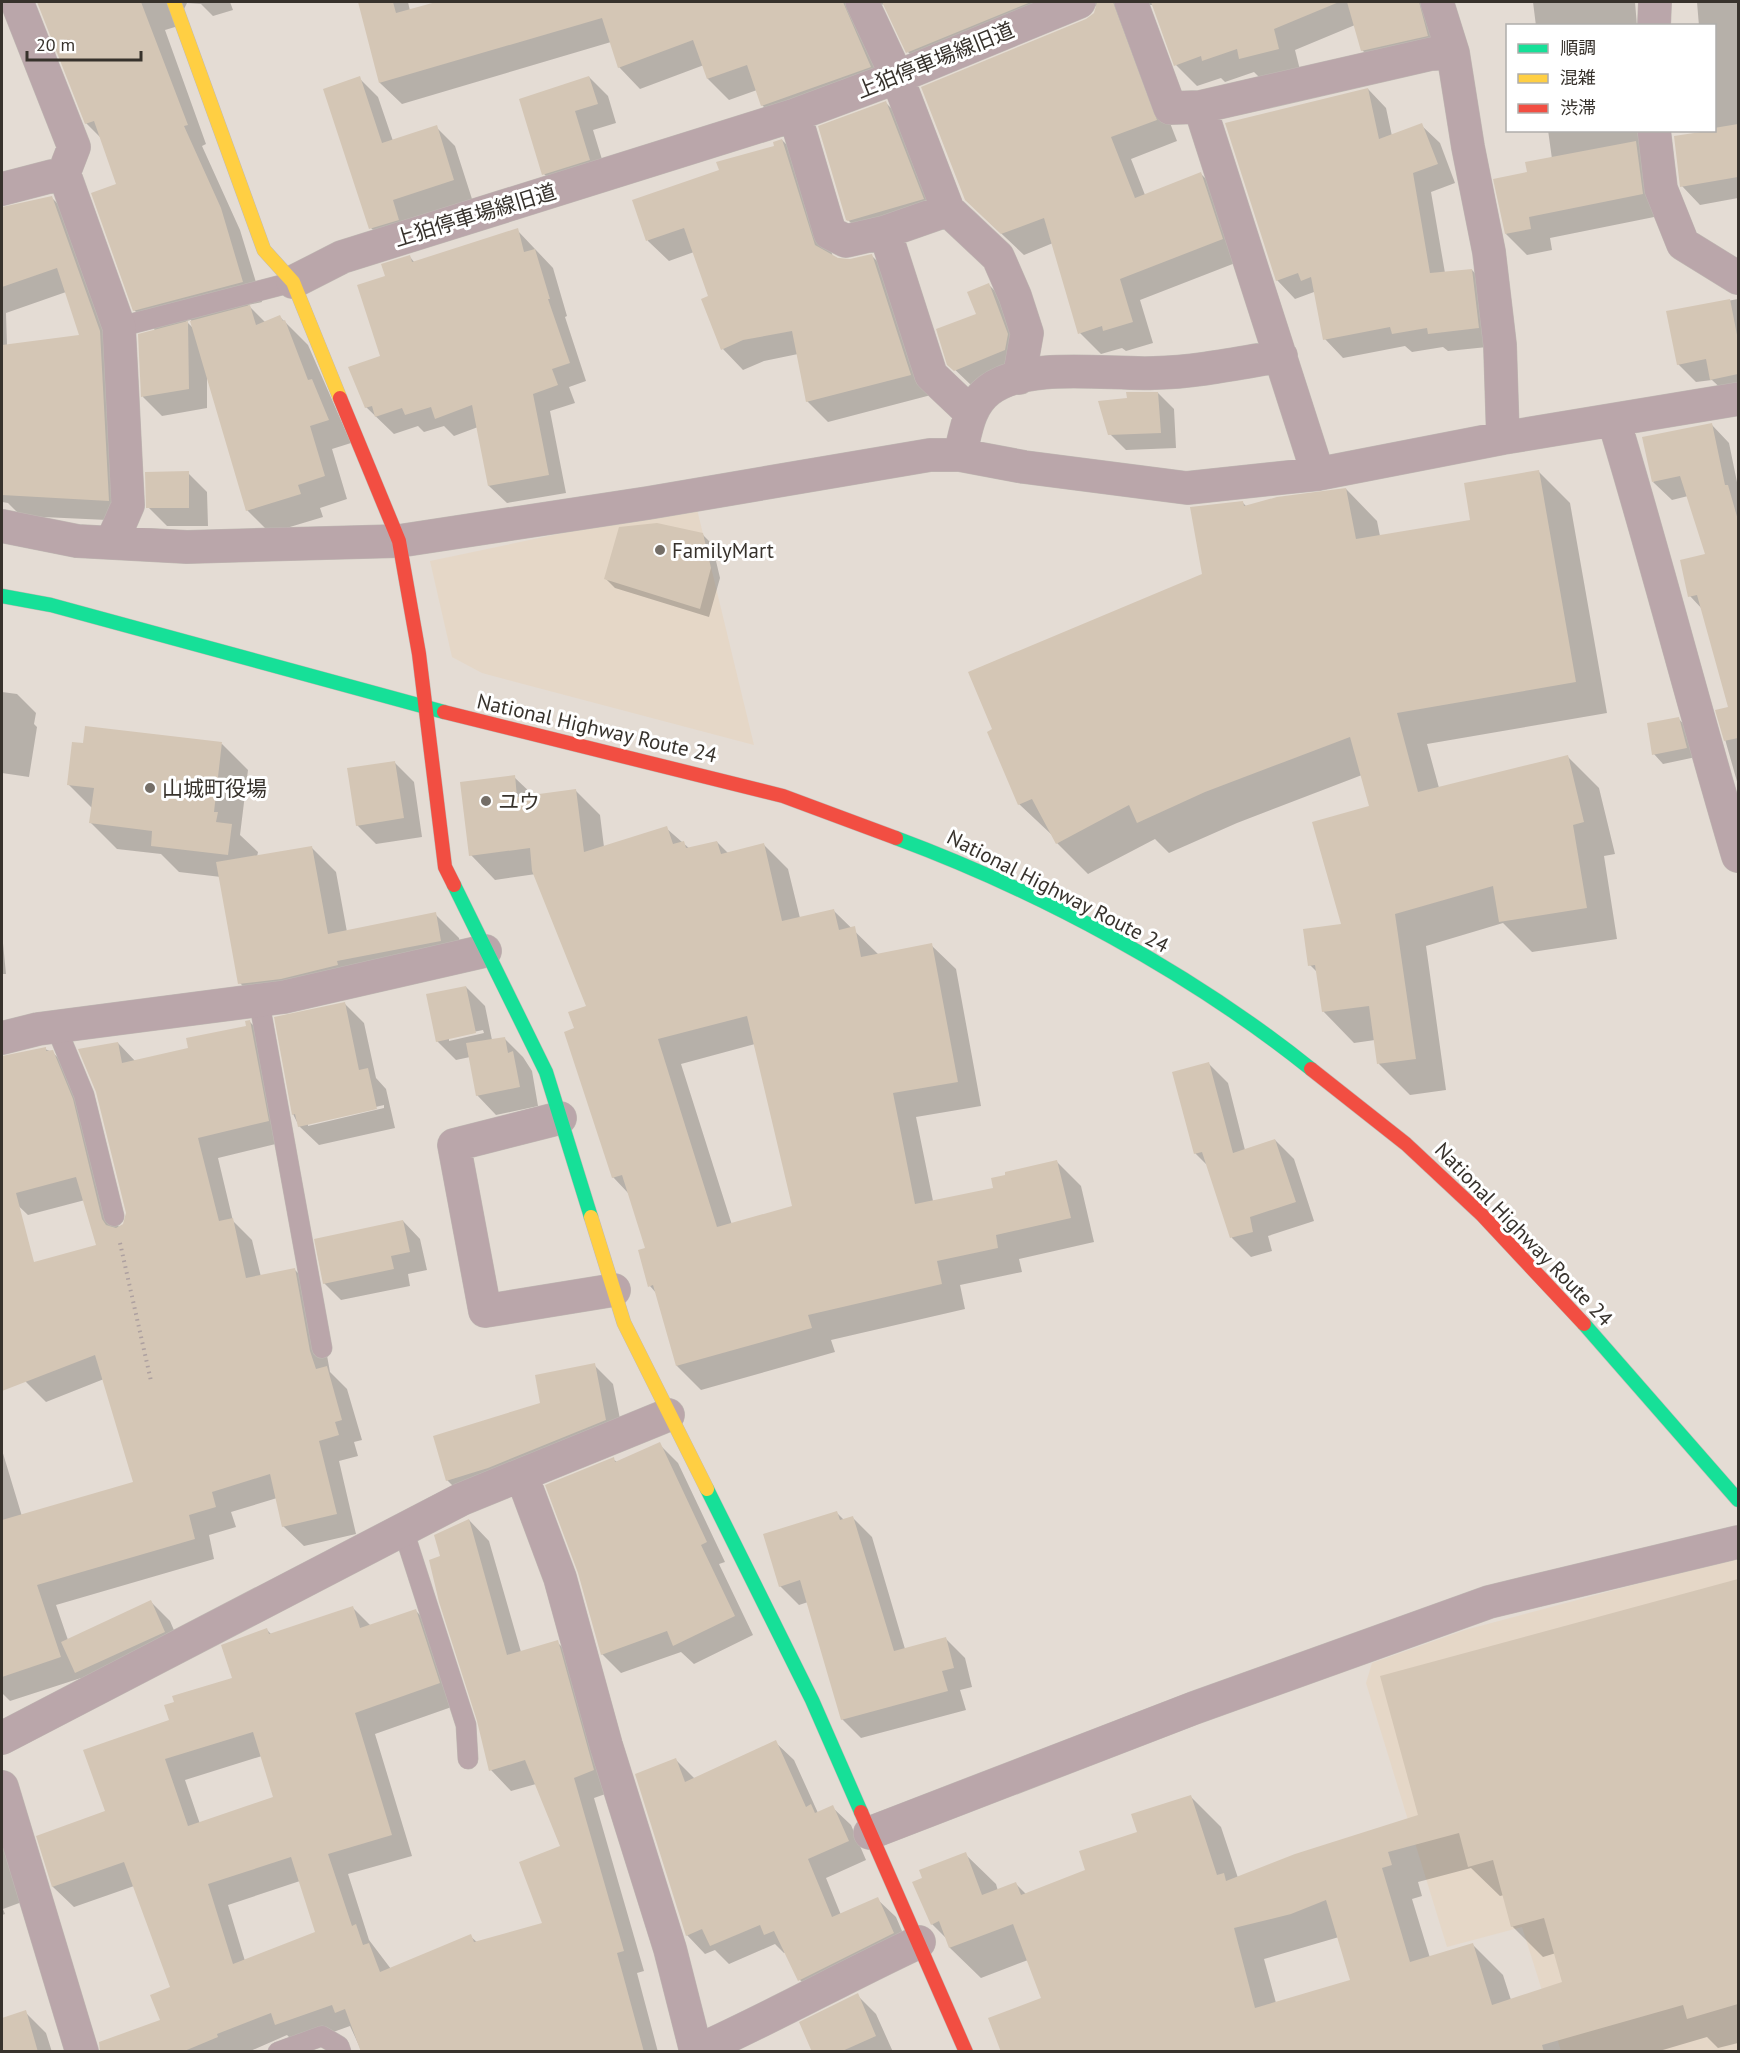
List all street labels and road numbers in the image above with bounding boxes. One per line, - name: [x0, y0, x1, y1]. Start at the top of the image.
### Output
- street label: 上狛停車場線旧道: [852, 16, 1018, 104]
- street label: 上狛停車場線旧道: [391, 178, 559, 252]
- street label: National Highway Route 24: [474, 687, 720, 769]
- street label: National Highway Route 24: [943, 823, 1173, 959]
- street label: National Highway Route 24: [1429, 1136, 1619, 1332]

